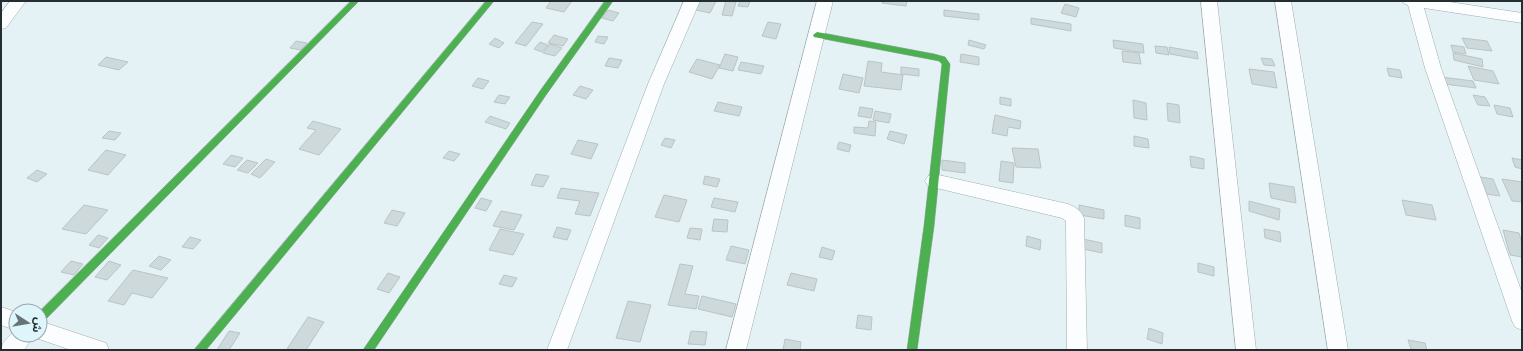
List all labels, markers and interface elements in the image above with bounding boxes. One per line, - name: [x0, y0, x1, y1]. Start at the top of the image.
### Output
- north arrow: [8, 303, 48, 343]
- text: ش: [29, 316, 47, 334]

